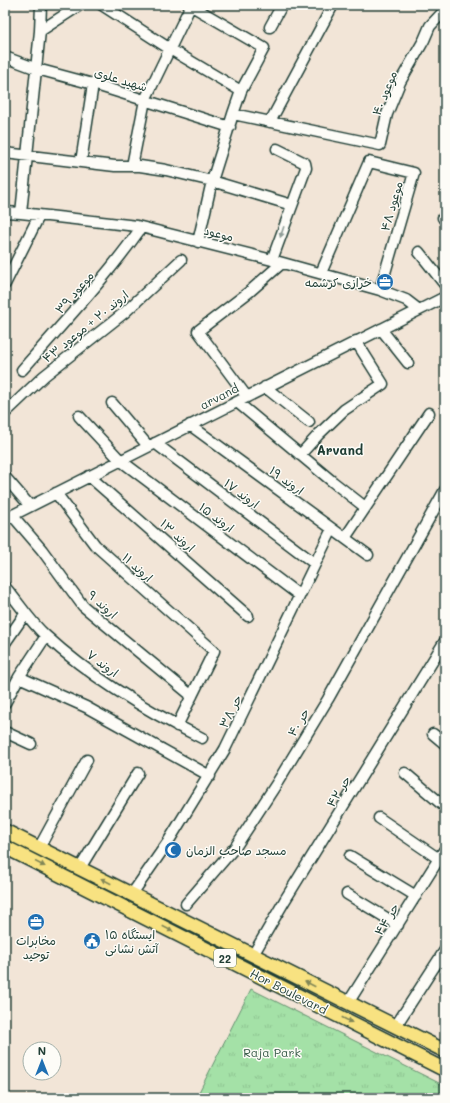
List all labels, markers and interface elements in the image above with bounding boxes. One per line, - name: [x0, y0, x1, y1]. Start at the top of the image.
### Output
- street label: شهید علوی: [92, 63, 149, 96]
- street label: موعود ۴۰: [368, 68, 401, 118]
- street label: موعود ۴۸: [376, 179, 407, 233]
- street label: موعود: [202, 222, 236, 245]
- one-way arrow: [279, 227, 285, 239]
- street label: موعود ۳۹: [51, 267, 98, 317]
- office icon: خرازی کرشمه: [375, 272, 395, 292]
- place label: خرازی کرشمه: [305, 274, 372, 290]
- street label: اروند ۲۰ + موعود ۴۳: [39, 286, 132, 366]
- street label: arvand: [197, 379, 241, 413]
- district label: Arvand: [317, 441, 363, 458]
- street label: اروند ۱۹: [266, 462, 308, 499]
- street label: اروند ۱۷: [221, 475, 263, 512]
- street label: اروند ۱۵: [196, 499, 238, 536]
- street label: اروند ۱۳: [157, 515, 199, 556]
- street label: اروند ۱۱: [119, 549, 157, 586]
- street label: اروند ۹: [84, 586, 121, 622]
- street label: اروند ۷: [83, 646, 122, 681]
- street label: حر ۳۸: [215, 692, 245, 730]
- street label: حر ۴۰: [283, 705, 313, 739]
- street label: حر ۴۲: [322, 772, 354, 810]
- mosque icon: مسجد صاحب الزمان: [163, 840, 183, 860]
- place label: مسجد صاحب الزمان: [186, 842, 286, 859]
- one-way arrow: [34, 861, 46, 868]
- one-way arrow: [101, 878, 112, 885]
- street label: حر ۴۴: [370, 900, 402, 938]
- office icon: مخابرات توحید: [26, 912, 46, 932]
- place label: ایستگاه ۱۵ آتش نشانی: [105, 926, 159, 957]
- one-way arrow: [163, 926, 174, 932]
- public building icon: ایستگاه ۱۵ آتش نشانی: [82, 931, 102, 951]
- place label: مخابرات توحید: [16, 932, 56, 962]
- road number: 22: [214, 949, 236, 967]
- street label: Hor Boulevard: [248, 965, 331, 1017]
- one-way arrow: [304, 981, 316, 987]
- one-way arrow: [341, 1017, 352, 1023]
- north arrow: [22, 1041, 62, 1081]
- text: N: [38, 1043, 46, 1058]
- park label: Raja Park: [243, 1044, 301, 1060]

